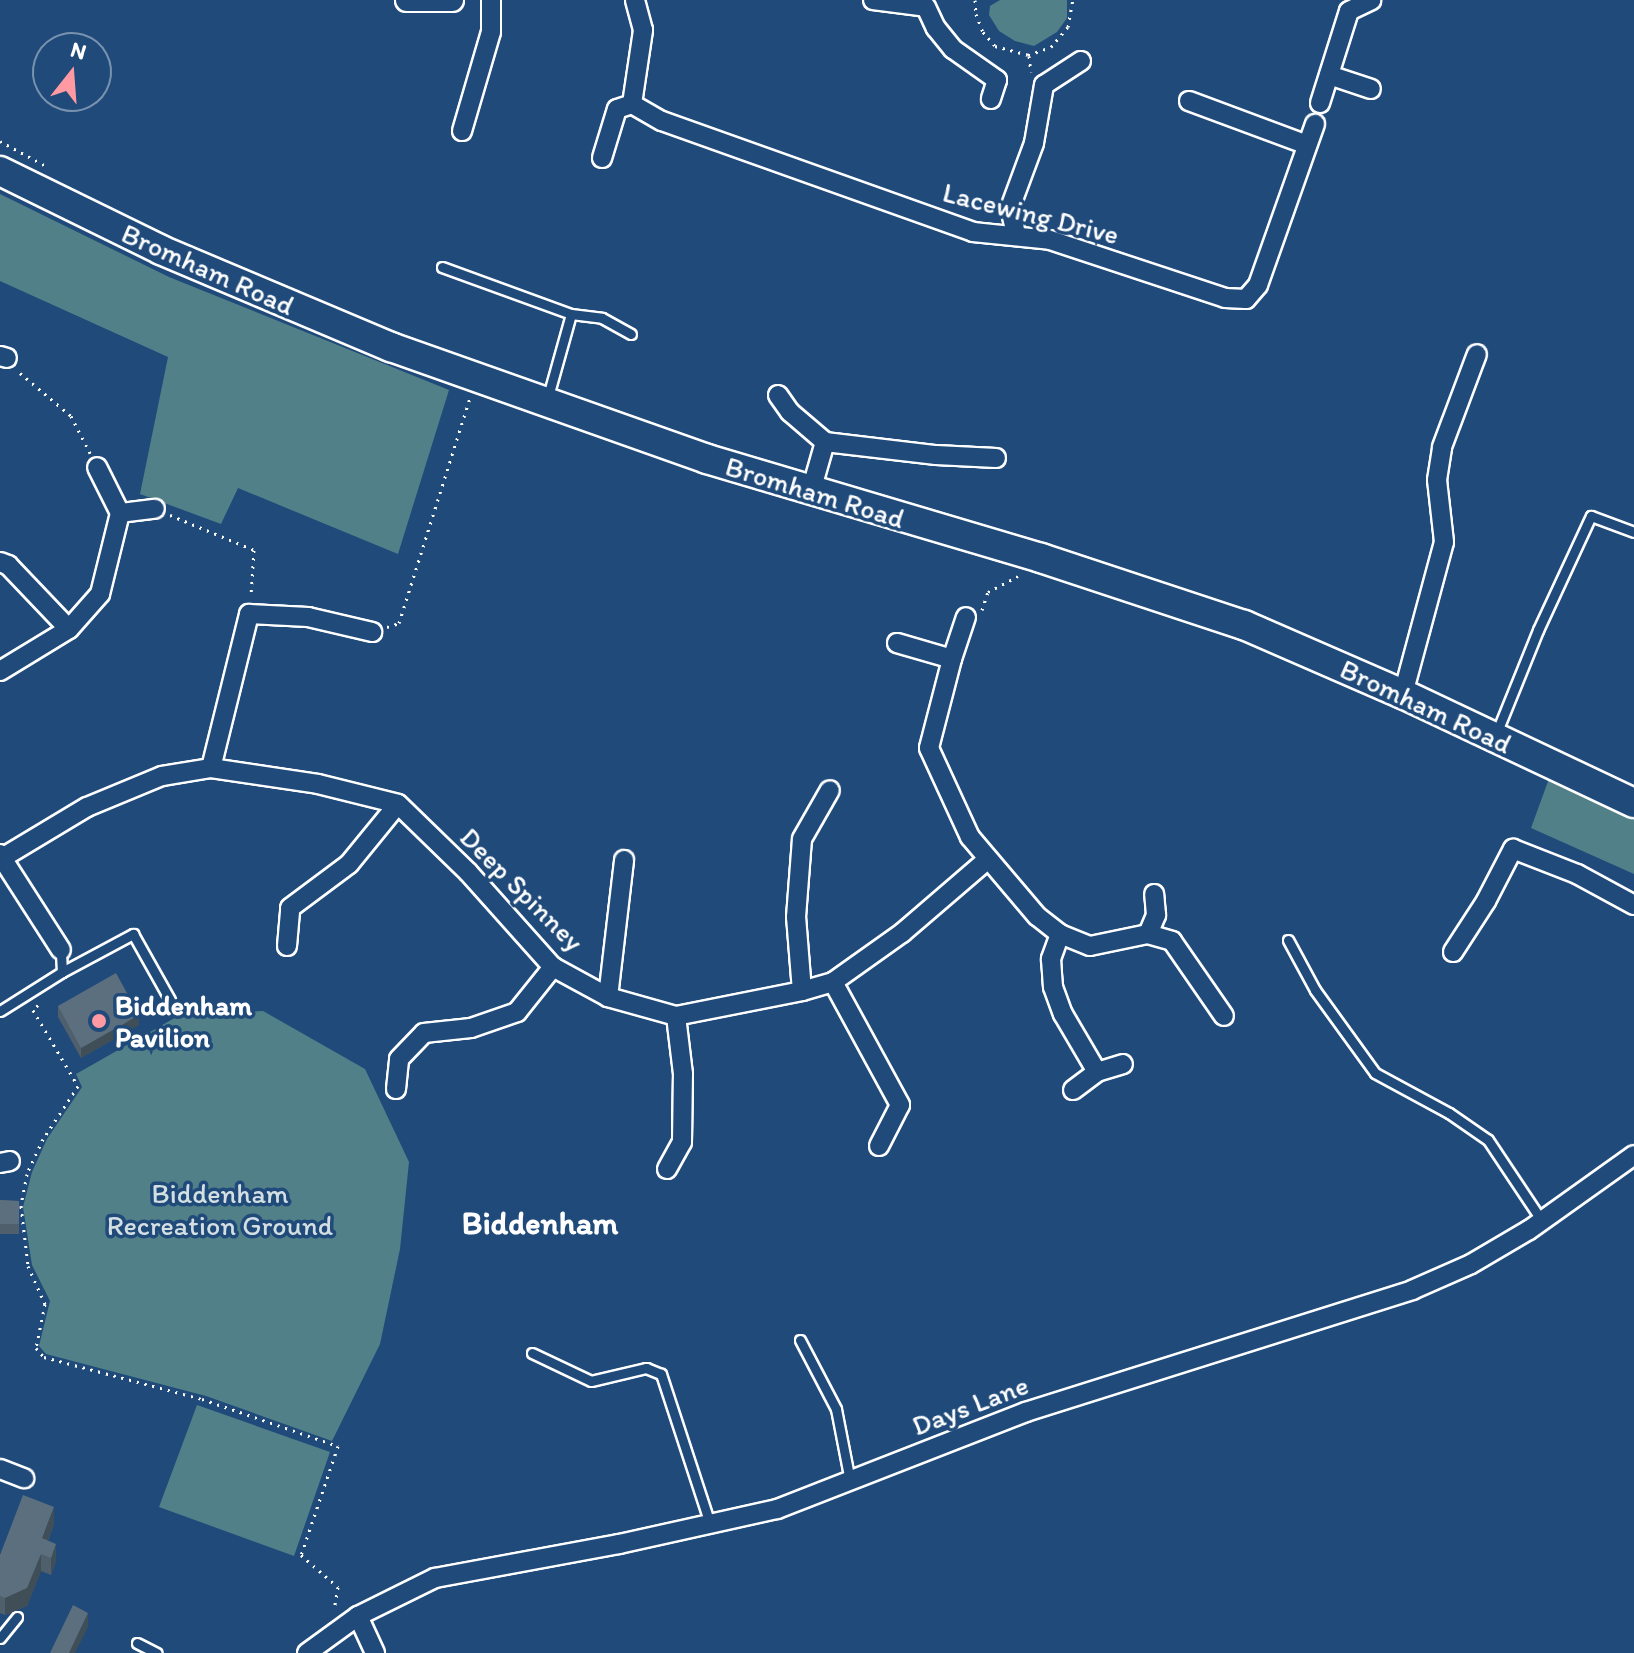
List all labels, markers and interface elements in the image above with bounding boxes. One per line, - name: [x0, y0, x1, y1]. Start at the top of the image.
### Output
- north arrow: [32, 32, 112, 112]
- text: N: [68, 35, 90, 66]
- street label: Lacewing Drive: [939, 175, 1123, 251]
- street label: Bromham Road: [117, 216, 299, 322]
- street label: Bromham Road: [722, 449, 908, 535]
- street label: Bromham Road: [1335, 652, 1517, 760]
- street label: Deep Spinney: [453, 820, 591, 958]
- place label: Biddenham Pavilion: [115, 988, 252, 1054]
- marker: Biddenham Pavilion: [90, 1012, 108, 1030]
- park label: Biddenham Recreation Ground: [107, 1176, 333, 1242]
- district label: Biddenham: [462, 1204, 618, 1242]
- street label: Days Lane: [907, 1367, 1033, 1443]

